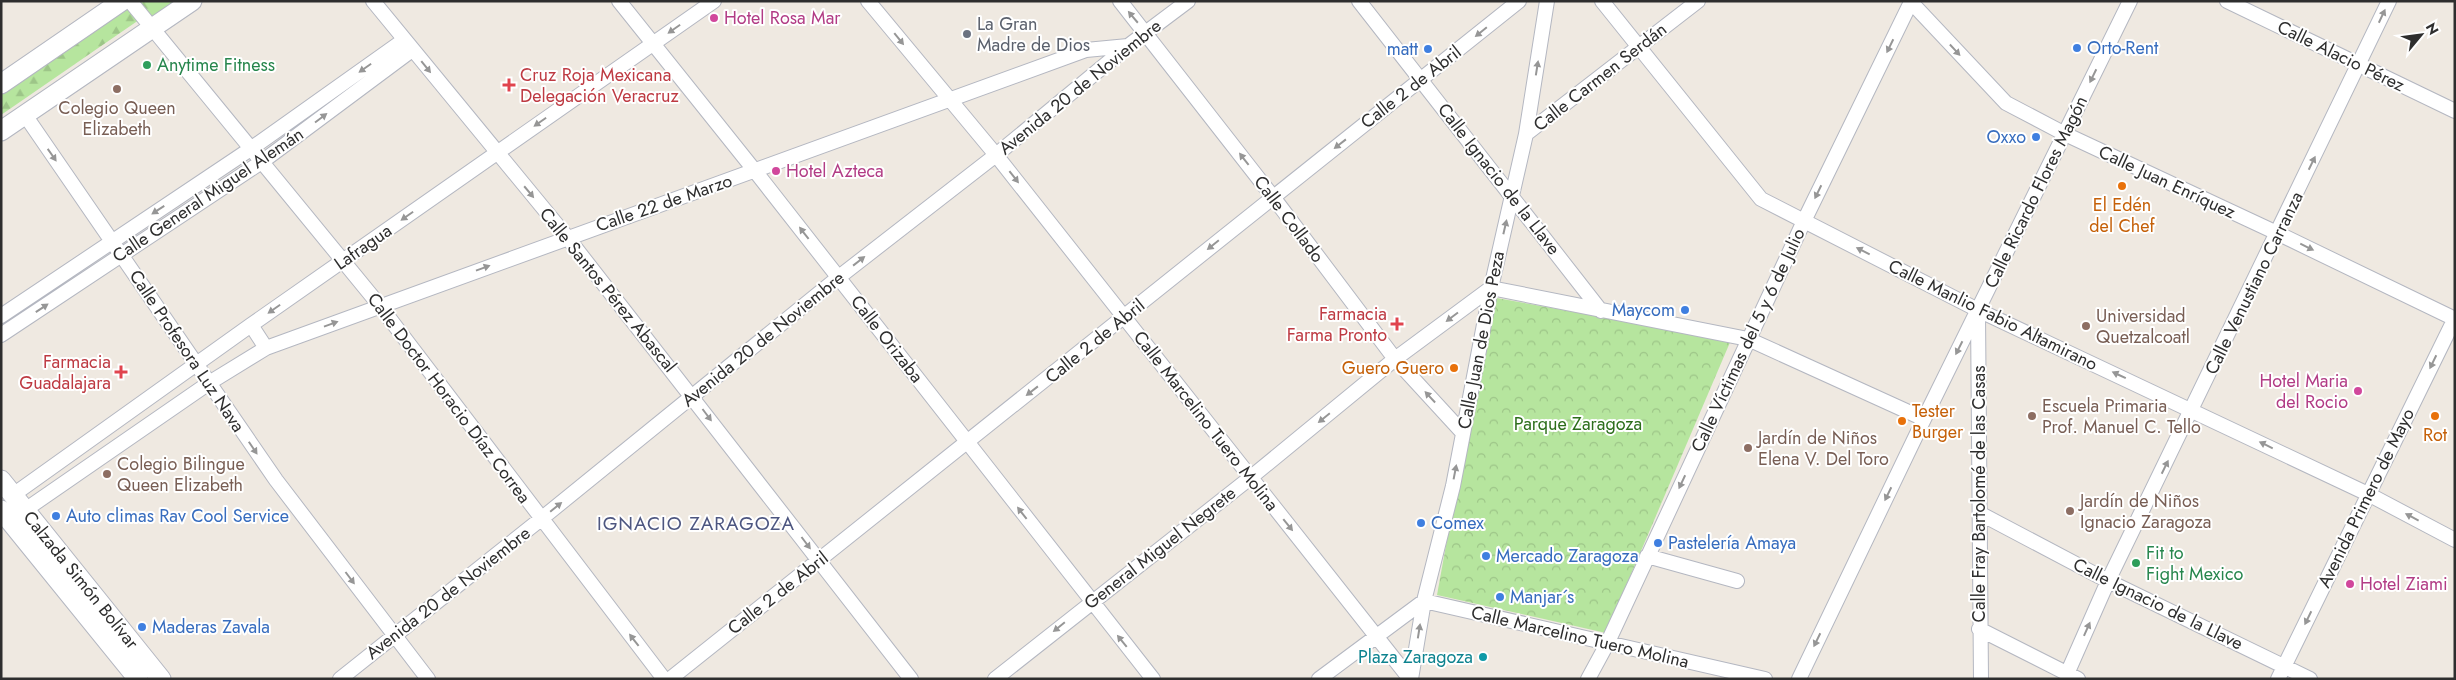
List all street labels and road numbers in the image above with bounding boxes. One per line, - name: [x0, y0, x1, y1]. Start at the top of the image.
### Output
- street label: Avenida 20 de Noviembre: [993, 13, 1167, 161]
- street label: Calle Alacio Pérez: [2273, 14, 2410, 98]
- street label: Calle Carmen Serdán: [1528, 17, 1672, 137]
- street label: Calle 2 de Abril: [1355, 39, 1467, 135]
- street label: Calle Ricardo Flores Magón: [1978, 91, 2094, 293]
- street label: Calle Ignacio de la Llave: [1431, 98, 1567, 260]
- street label: Calle General Miguel Alemán: [107, 121, 309, 269]
- street label: Calle Juan Enríquez: [2094, 139, 2240, 225]
- street label: Calle 22 de Marzo: [592, 167, 736, 238]
- street label: Calle Collado: [1248, 170, 1331, 268]
- street label: Calle Venustiano Carranza: [2198, 187, 2310, 379]
- street label: Calle Santos Pérez Abascal: [533, 202, 683, 378]
- street label: Lafragua: [329, 218, 397, 276]
- street label: Calle Víctimas del 5 y 6 de Julio: [1685, 224, 1812, 456]
- street label: Calle Juan de Dios Peza: [1451, 249, 1511, 431]
- street label: Calle Manlio Fabio Altamirano: [1884, 253, 2102, 377]
- street label: Calle Profesora Luz Nava: [123, 265, 251, 437]
- street label: Avenida 20 de Noviembre: [676, 265, 850, 413]
- street label: Calle Doctor Horacio Díaz Correa: [361, 287, 537, 509]
- street label: Calle Orizaba: [844, 290, 930, 388]
- street label: Calle 2 de Abril: [1040, 293, 1150, 389]
- street label: Calle Marcelino Tuero Molina: [1127, 325, 1285, 517]
- street label: Calle Fray Bartolomé de las Casas: [1966, 366, 1992, 622]
- street label: Avenida Primero de Mayo: [2311, 404, 2421, 592]
- street label: General Miguel Negrete: [1079, 480, 1241, 616]
- street label: Calzada Simón Bolívar: [17, 505, 145, 655]
- street label: Avenida 20 de Noviembre: [360, 520, 536, 666]
- street label: Calle 2 de Abril: [722, 545, 834, 641]
- street label: Calle Ignacio de la Llave: [2069, 552, 2247, 656]
- street label: Calle Marcelino Tuero Molina: [1469, 599, 1691, 675]

